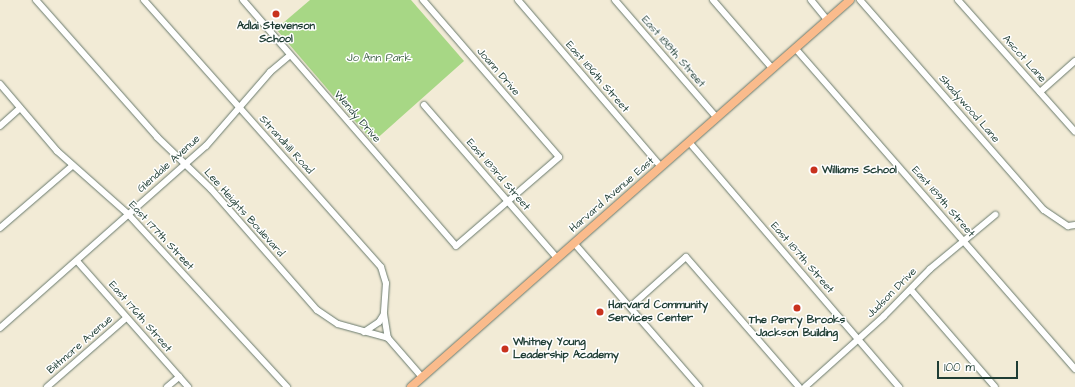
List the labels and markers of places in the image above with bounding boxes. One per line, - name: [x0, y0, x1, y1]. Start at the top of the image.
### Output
- marker: Adlai Stevenson School: [271, 9, 281, 19]
- place label: Adlai Stevenson School: [237, 20, 315, 46]
- place label: Williams School: [822, 163, 897, 177]
- marker: Williams School: [809, 165, 819, 175]
- place label: Harvard Community Services Center: [608, 299, 708, 325]
- marker: The Perry Brooks Jackson Building: [792, 303, 802, 313]
- marker: Harvard Community Services Center: [595, 307, 605, 317]
- place label: The Perry Brooks Jackson Building: [749, 314, 845, 340]
- place label: Whitney Young Leadership Academy: [513, 336, 619, 362]
- marker: Whitney Young Leadership Academy: [500, 344, 510, 354]

